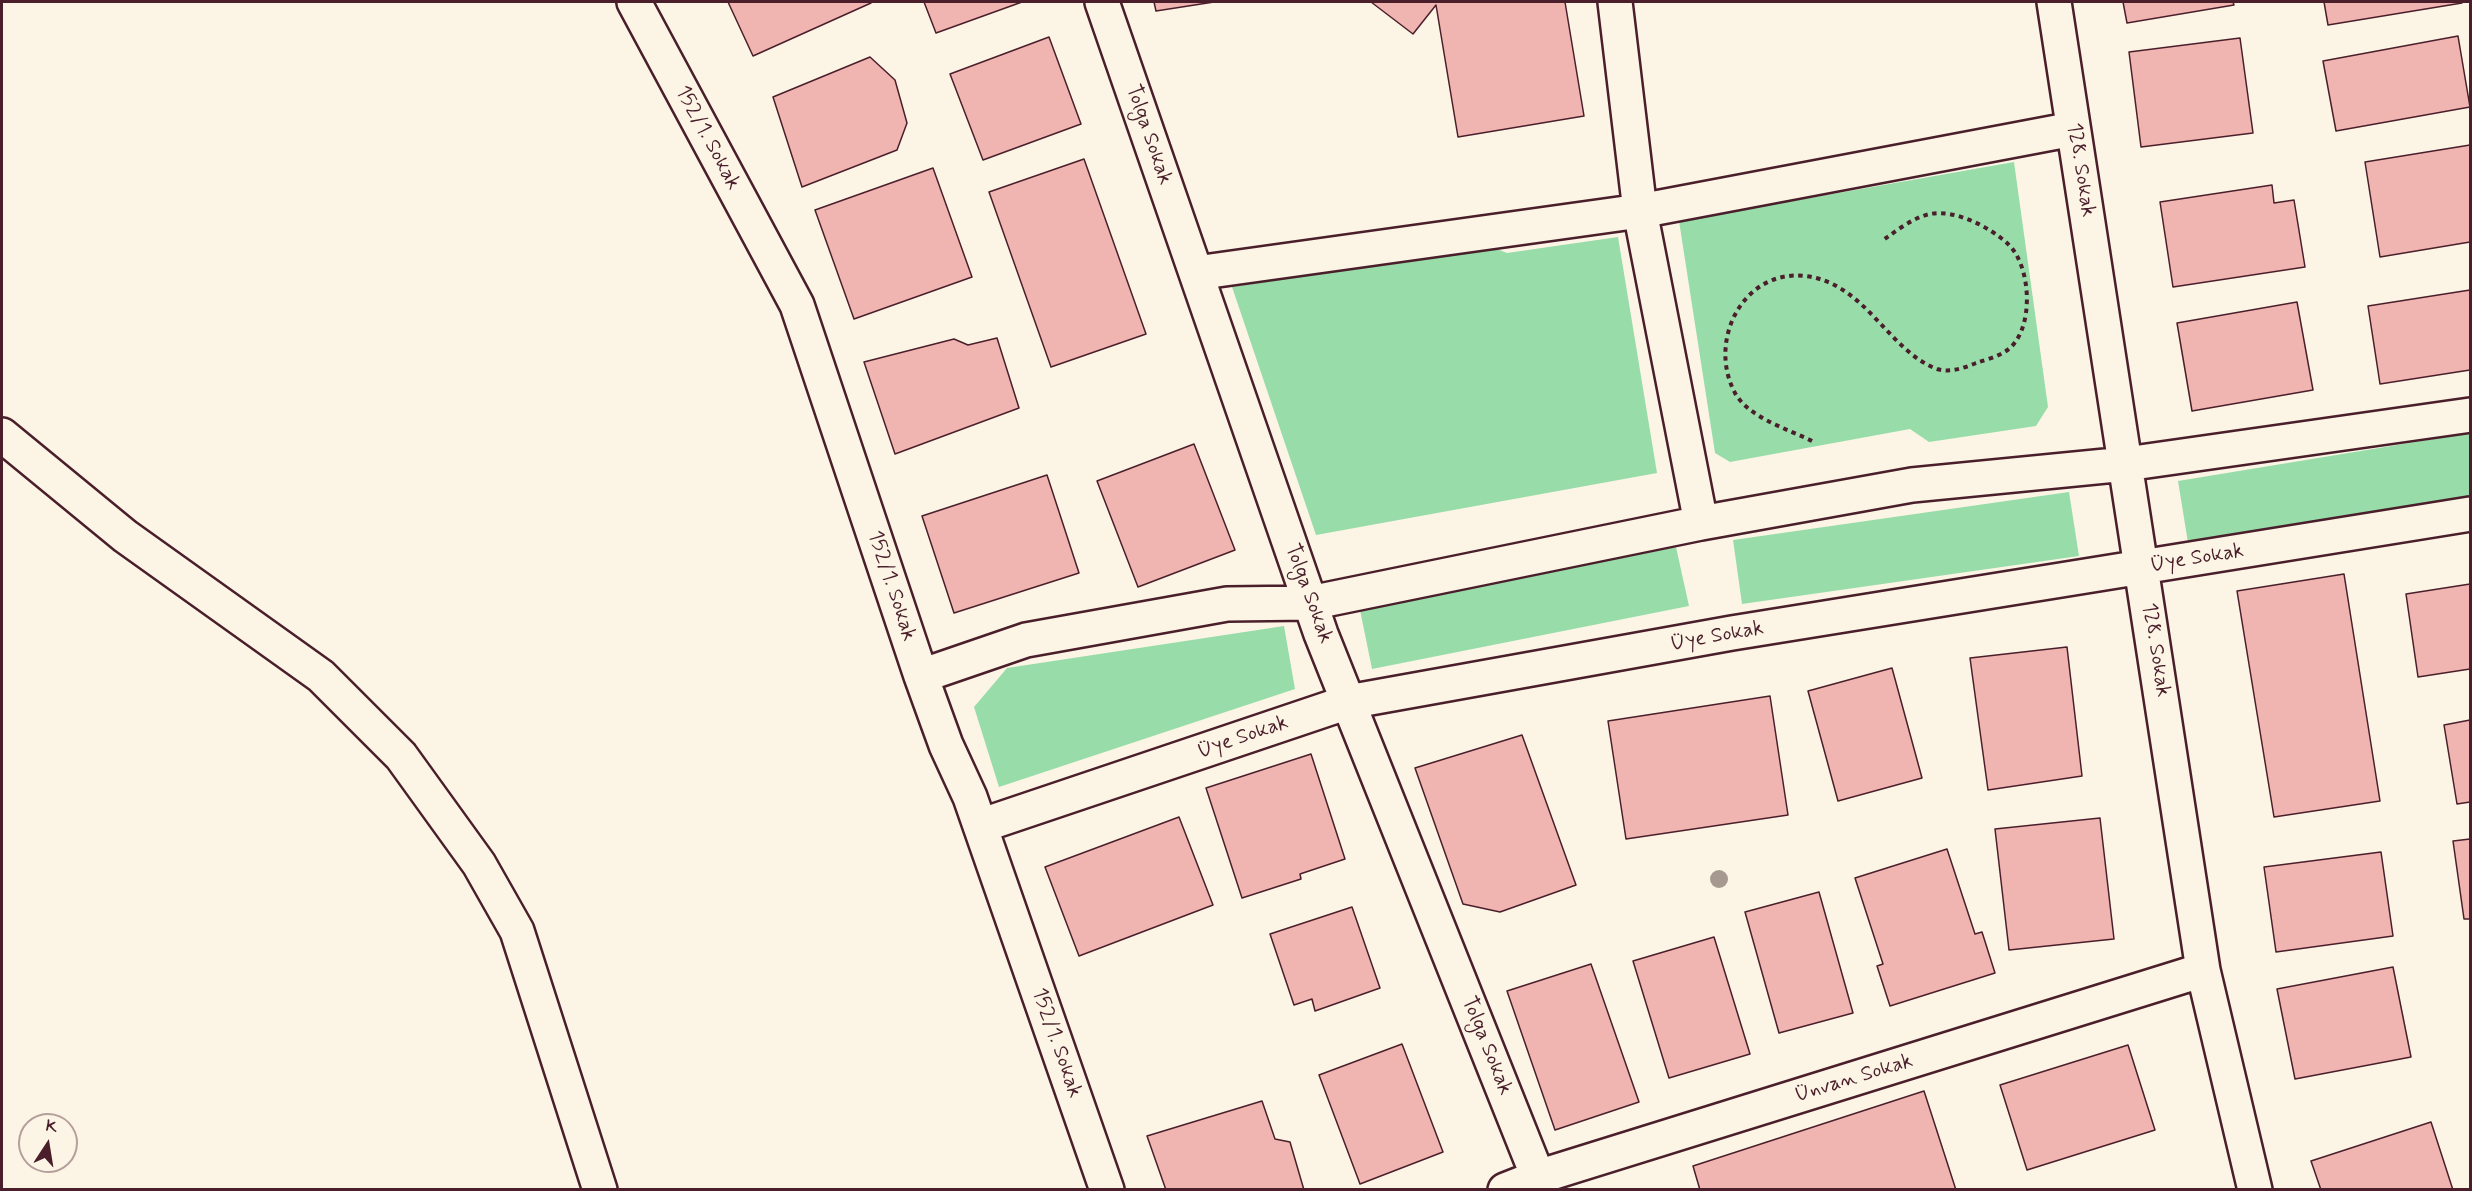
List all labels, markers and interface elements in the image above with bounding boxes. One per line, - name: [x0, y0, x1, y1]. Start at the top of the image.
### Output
- street label: 152/1. Sokak: [669, 81, 745, 195]
- street label: Tolga Sokak: [1119, 82, 1177, 188]
- street label: 128. Sokak: [2060, 121, 2100, 219]
- street label: 152/1. Sokak: [861, 528, 921, 644]
- street label: Üye Sokak: [2148, 539, 2246, 579]
- street label: Tolga Sokak: [1278, 541, 1338, 647]
- street label: 128. Sokak: [2135, 601, 2175, 699]
- street label: Üye Sokak: [1668, 616, 1766, 658]
- street label: Üye Sokak: [1194, 711, 1292, 765]
- street label: 152/1. Sokak: [1025, 985, 1087, 1101]
- street label: Tolga Sokak: [1455, 993, 1517, 1099]
- street label: Ünvan Sokak: [1792, 1049, 1916, 1109]
- north arrow: [18, 1113, 78, 1173]
- text: K: [44, 1115, 59, 1138]

